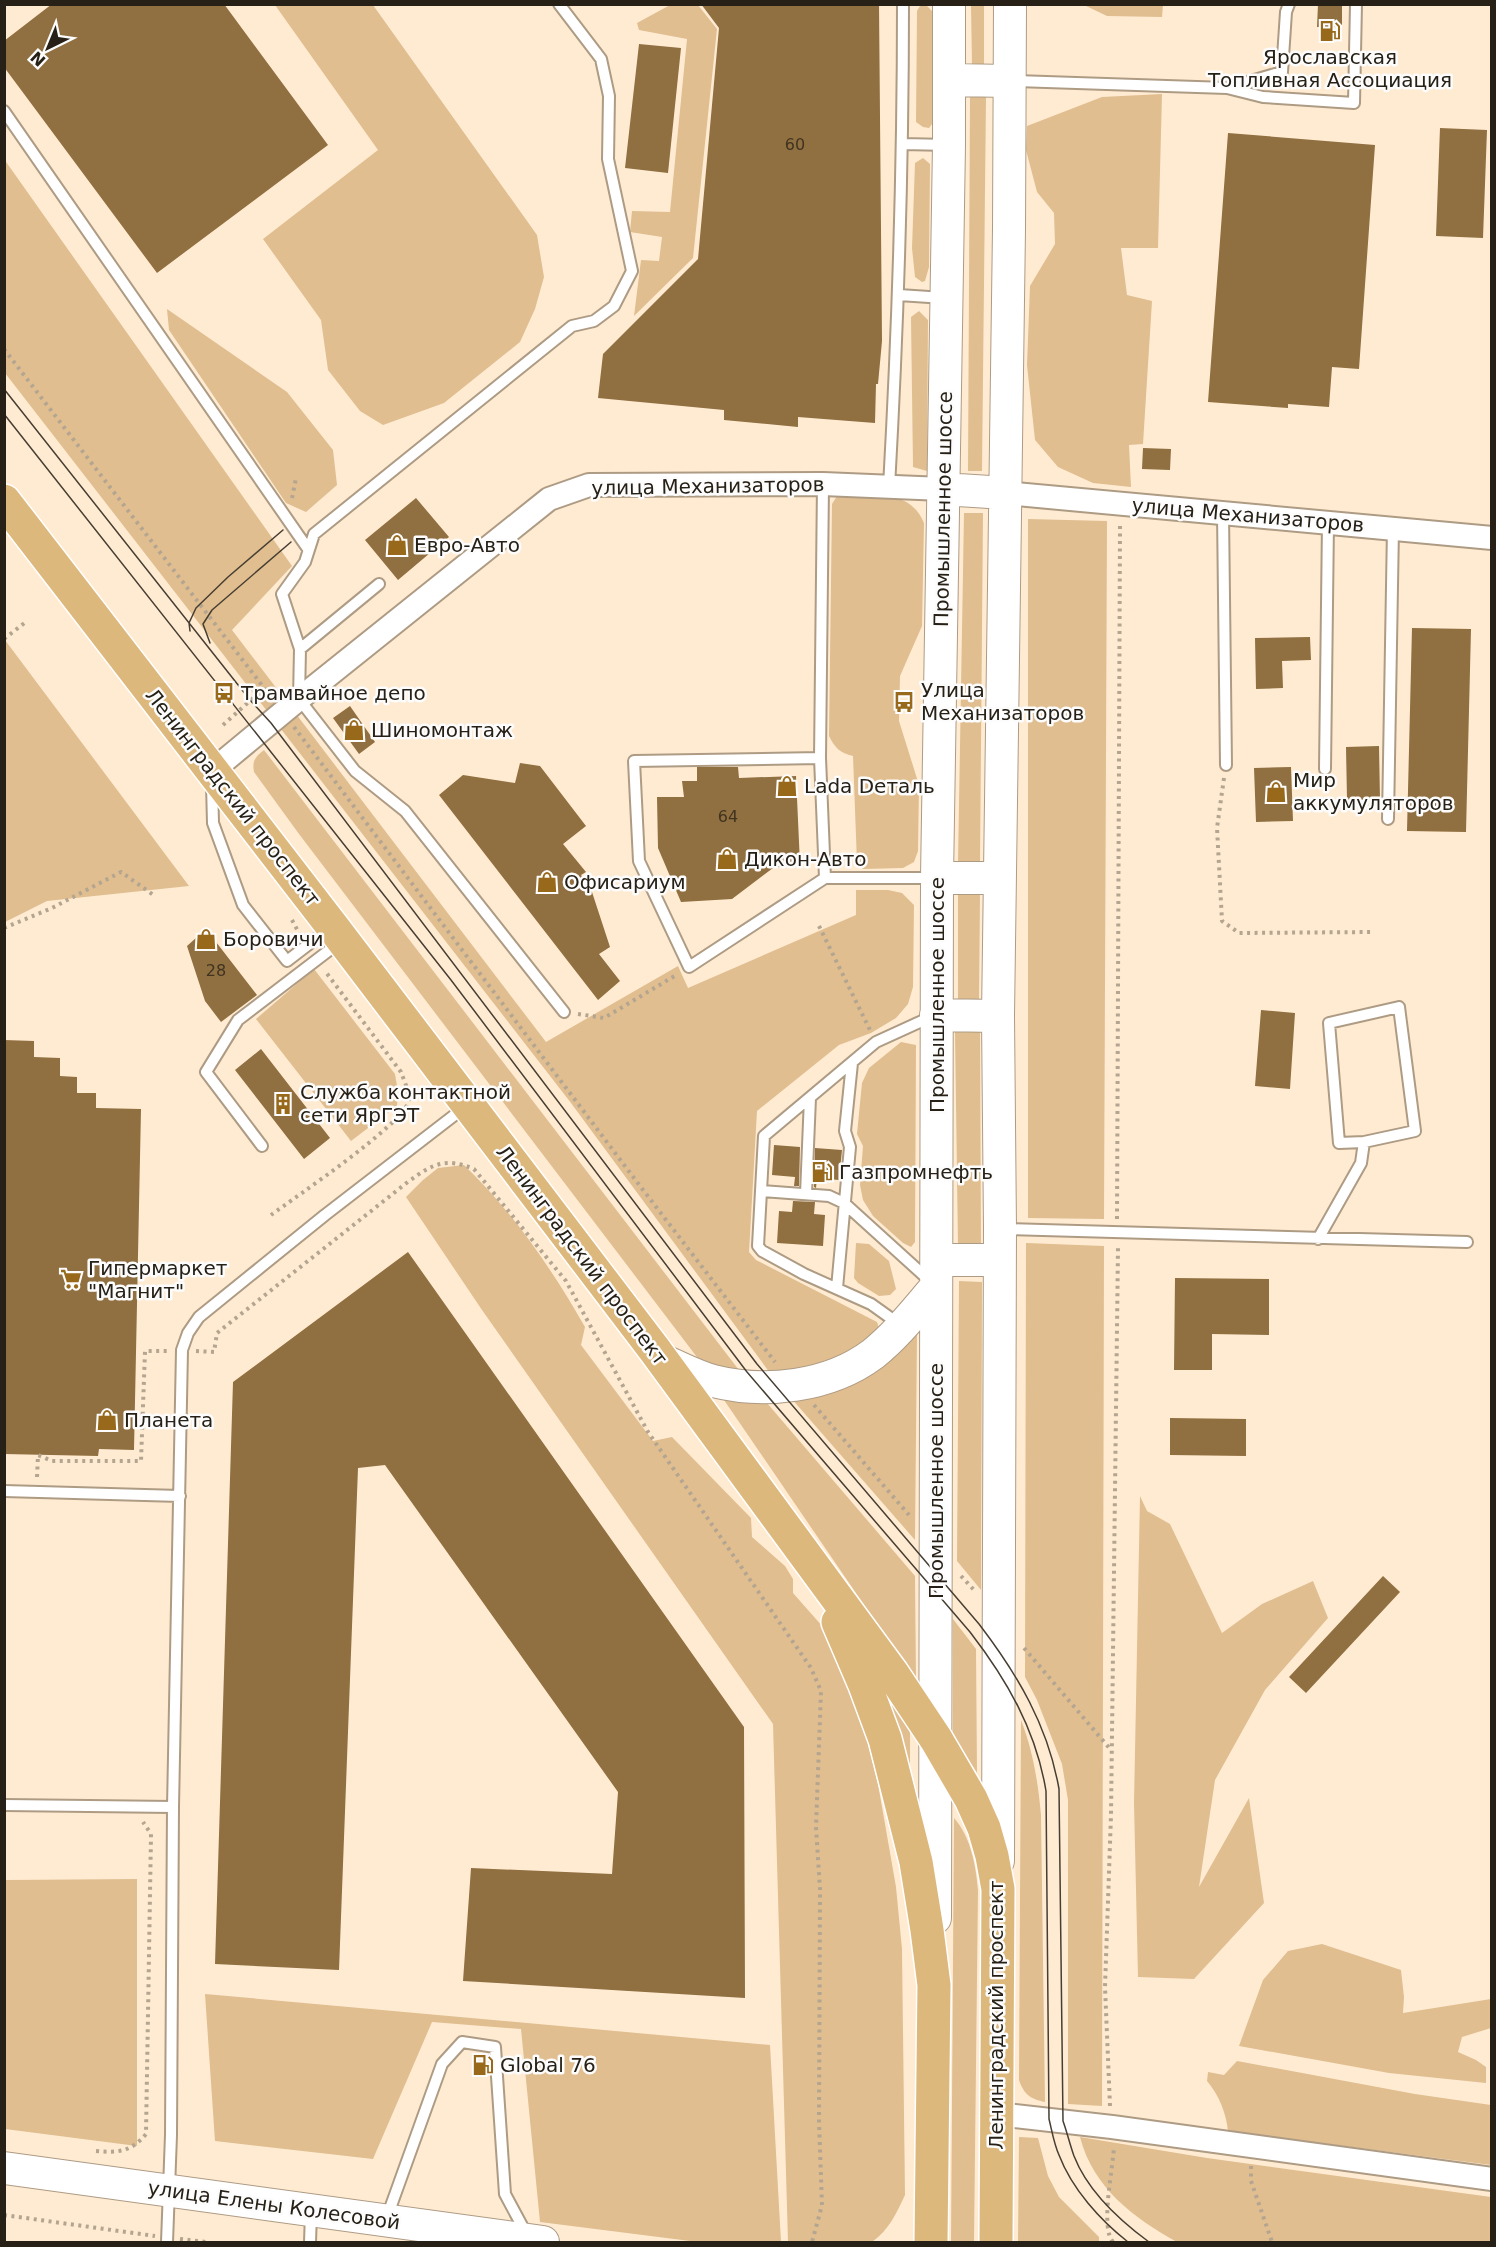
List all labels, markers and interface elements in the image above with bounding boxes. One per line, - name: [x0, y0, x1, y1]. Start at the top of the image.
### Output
- north arrow: [18, 18, 78, 78]
- fuel station icon: Ярославская Топливная Ассоциация: [1318, 19, 1342, 43]
- place label: Ярославская Топливная Ассоциация: [1207, 45, 1452, 92]
- text: N: [27, 47, 49, 70]
- house number: 60: [785, 135, 805, 154]
- street label: Промышленное шоссе: [929, 391, 957, 627]
- street label: улица Механизаторов: [591, 472, 825, 500]
- street label: улица Механизаторов: [1131, 493, 1365, 537]
- shop icon: Евро-Авто: [385, 533, 409, 557]
- place label: Евро-Авто: [414, 533, 520, 557]
- place label: Улица Механизаторов: [921, 678, 1084, 725]
- bus stop icon: Трамвайное депо: [212, 681, 236, 705]
- place label: Трамвайное депо: [240, 681, 426, 705]
- street label: Ленинградский проспект: [141, 683, 326, 911]
- bus stop icon: Улица Механизаторов: [892, 690, 916, 714]
- shop icon: Шиномонтаж: [342, 718, 366, 742]
- place label: Шиномонтаж: [371, 718, 513, 742]
- place label: Мир аккумуляторов: [1293, 768, 1454, 815]
- shop icon: Lada Dеталь: [775, 774, 799, 798]
- place label: Lada Dеталь: [804, 774, 935, 798]
- shop icon: Мир аккумуляторов: [1264, 780, 1288, 804]
- house number: 64: [718, 807, 738, 826]
- shop icon: Дикон-Авто: [715, 847, 739, 871]
- place label: Дикон-Авто: [744, 847, 867, 871]
- shop icon: Офисариум: [535, 870, 559, 894]
- place label: Офисариум: [564, 870, 686, 894]
- street label: Промышленное шоссе: [925, 877, 949, 1113]
- shop icon: Боровичи: [194, 927, 218, 951]
- place label: Боровичи: [223, 927, 324, 951]
- house number: 28: [206, 961, 226, 980]
- place label: Служба контактной сети ЯрГЭТ: [300, 1080, 511, 1127]
- building icon: Служба контактной сети ЯрГЭТ: [271, 1092, 295, 1116]
- street label: Ленинградский проспект: [491, 1140, 673, 1370]
- fuel station icon: Газпромнефть: [810, 1160, 834, 1184]
- place label: Газпромнефть: [839, 1160, 993, 1184]
- place label: Гипермаркет "Магнит": [88, 1256, 228, 1303]
- supermarket icon: Гипермаркет "Магнит": [59, 1267, 83, 1291]
- street label: Промышленное шоссе: [924, 1363, 948, 1599]
- shop icon: Планета: [95, 1408, 119, 1432]
- place label: Планета: [124, 1408, 213, 1432]
- street label: Ленинградский проспект: [984, 1880, 1008, 2150]
- fuel station icon: Global 76: [471, 2053, 495, 2077]
- place label: Global 76: [500, 2053, 596, 2077]
- street label: улица Елены Колесовой: [146, 2175, 402, 2235]

